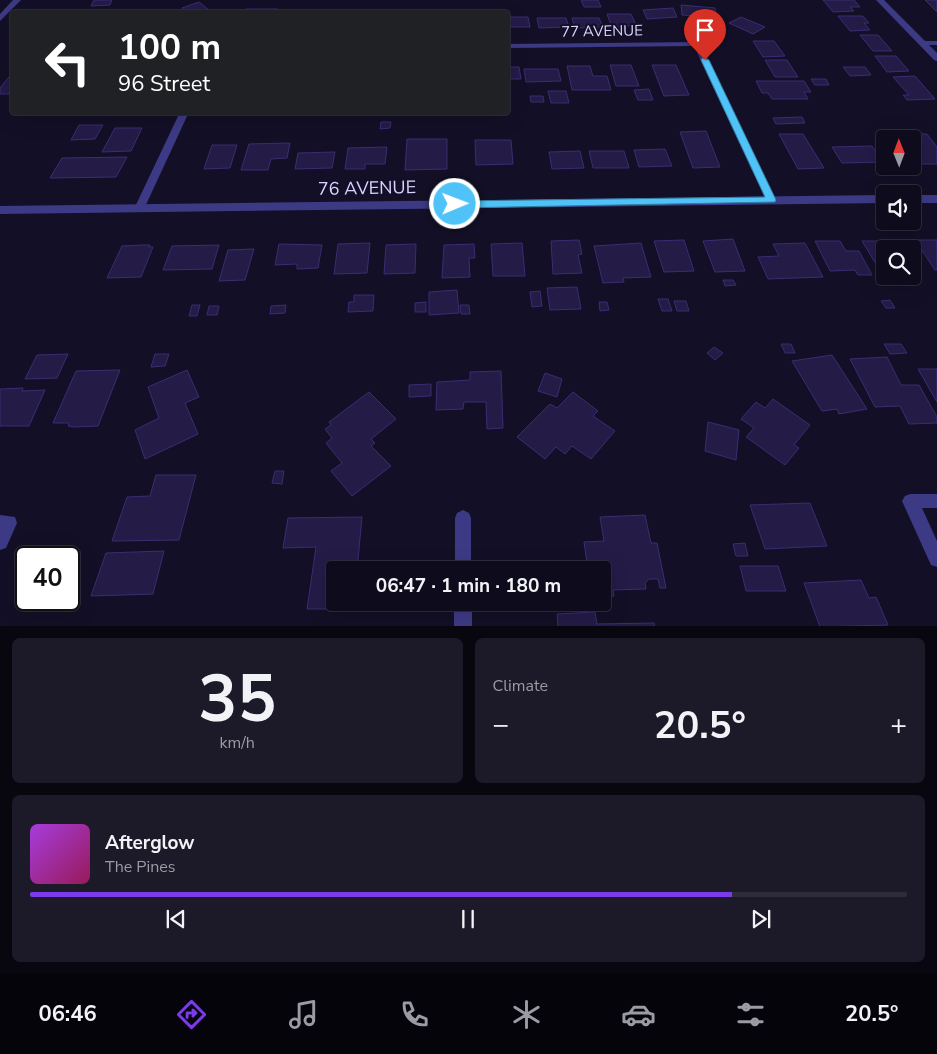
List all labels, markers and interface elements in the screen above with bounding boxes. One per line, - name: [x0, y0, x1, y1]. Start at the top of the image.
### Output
- pin: [684, 9, 726, 60]
- icon: arrive: [691, 16, 719, 44]
- street label: 77 AVENUE: [561, 20, 643, 42]
- text: 100 m: [118, 24, 221, 71]
- icon: left: [35, 30, 100, 95]
- text: 96 Street: [118, 69, 210, 99]
- north arrow: [876, 130, 921, 175]
- map controls: [876, 130, 921, 285]
- street label: 76 AVENUE: [318, 175, 416, 201]
- position arrow: [428, 177, 480, 229]
- button: sound: [876, 185, 921, 230]
- button: search: [876, 240, 921, 285]
- speed limit sign: 40: [15, 546, 80, 611]
- text: 06:47 · 1 min · 180 m: [376, 573, 561, 599]
- text: 35: [198, 655, 276, 744]
- text: Climate: [493, 675, 548, 697]
- text: 20.5°: [654, 700, 746, 751]
- text: −: [493, 706, 509, 744]
- text: +: [890, 706, 907, 744]
- text: km/h: [220, 732, 255, 754]
- text: Afterglow: [105, 830, 195, 856]
- text: The Pines: [105, 856, 175, 878]
- icon: previous: [162, 905, 190, 933]
- icon: pause: [454, 905, 482, 933]
- icon: next: [747, 905, 775, 933]
- icon: directions: [174, 997, 209, 1032]
- icon: music: [286, 997, 321, 1032]
- icon: phone: [397, 997, 432, 1032]
- icon: climate: [509, 997, 544, 1032]
- icon: car: [621, 997, 656, 1032]
- icon: filters: [733, 997, 768, 1032]
- text: 06:46: [38, 999, 97, 1029]
- text: 20.5°: [845, 999, 898, 1029]

